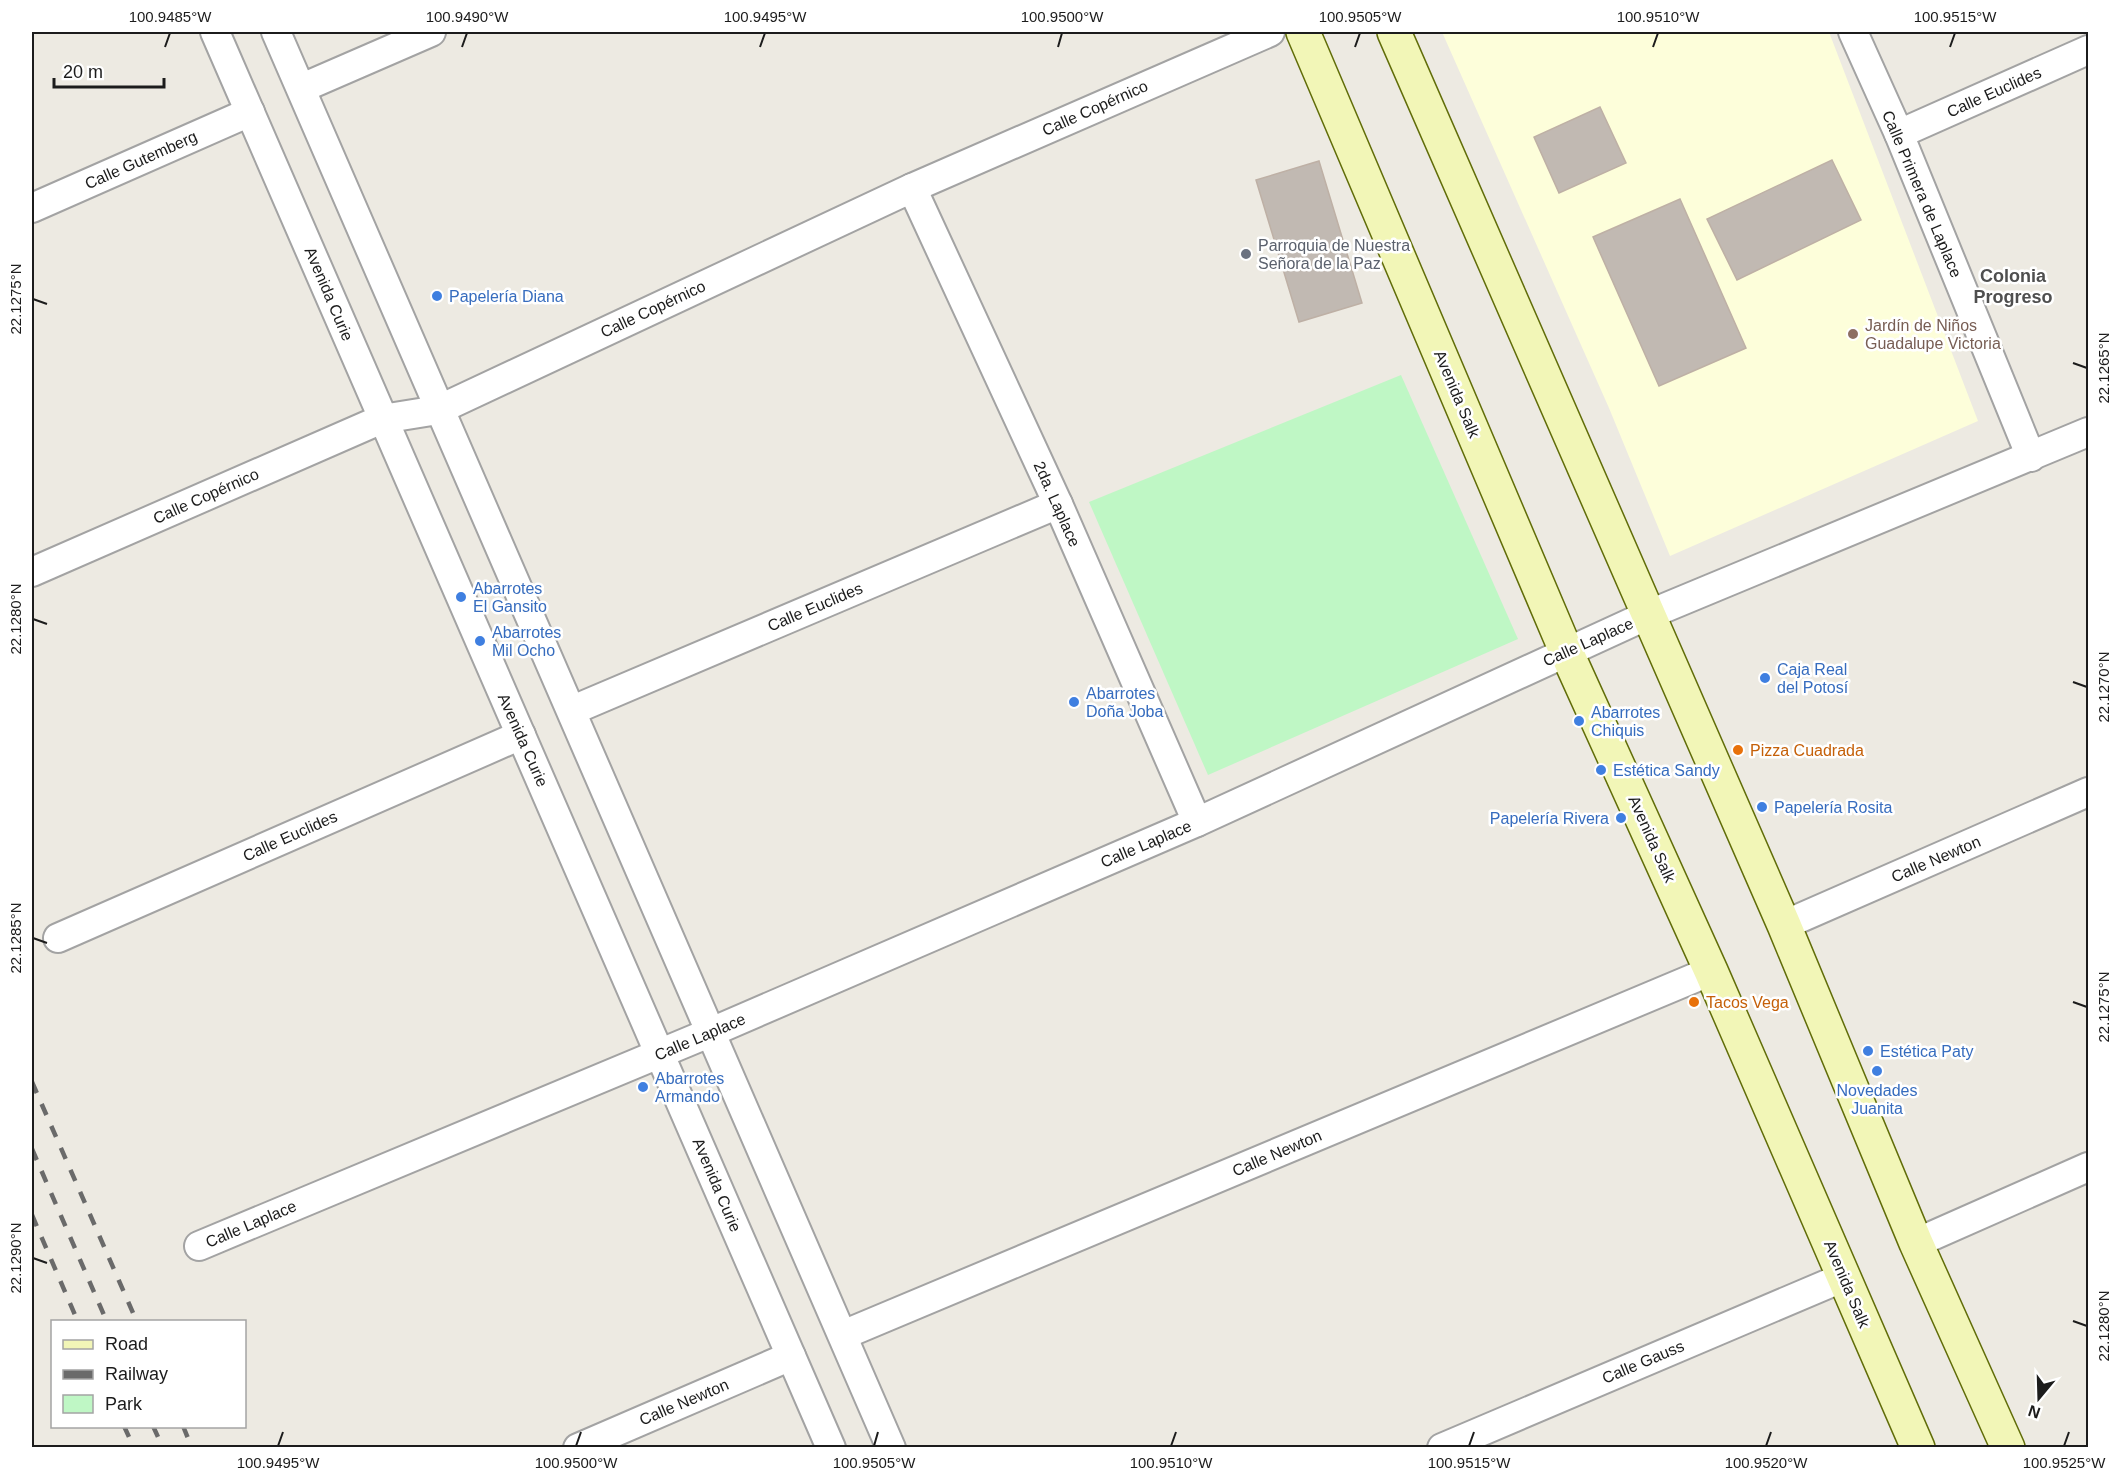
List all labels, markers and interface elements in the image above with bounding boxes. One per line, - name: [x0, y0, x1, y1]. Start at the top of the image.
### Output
- text: 100.9485°W: [129, 8, 212, 25]
- text: 100.9490°W: [426, 8, 509, 25]
- text: 100.9495°W: [724, 8, 807, 25]
- text: 100.9500°W: [1021, 8, 1104, 25]
- text: 100.9505°W: [1319, 8, 1402, 25]
- text: 100.9510°W: [1617, 8, 1700, 25]
- text: 100.9515°W: [1914, 8, 1997, 25]
- scale bar: [54, 51, 164, 89]
- text: 20 m: [63, 62, 103, 82]
- street label: Calle Euclides: [1944, 64, 2044, 120]
- street label: Calle Copérnico: [1040, 77, 1151, 139]
- street label: Calle Primera de Laplace: [1879, 108, 1965, 280]
- street label: Calle Gutemberg: [82, 128, 200, 192]
- place label: Parroquia de Nuestra Señora de la Paz: [1258, 237, 1410, 272]
- street label: Avenida Curie: [302, 245, 356, 344]
- marker: Parroquia de Nuestra Señora de la Paz: [1239, 247, 1253, 261]
- text: 22.1275°N: [7, 263, 24, 335]
- district label: Colonia Progreso: [1973, 266, 2053, 307]
- street label: Calle Copérnico: [598, 277, 708, 341]
- place label: Papelería Diana: [449, 288, 564, 305]
- marker: Papelería Diana: [430, 289, 444, 303]
- place label: Jardín de Niños Guadalupe Victoria: [1865, 317, 2001, 352]
- marker: Jardín de Niños Guadalupe Victoria: [1846, 327, 1860, 341]
- text: 22.1265°N: [2095, 332, 2112, 404]
- street label: Avenida Salk: [1431, 348, 1483, 441]
- street label: 2da. Laplace: [1031, 459, 1083, 549]
- street label: Calle Copérnico: [151, 465, 262, 527]
- street label: Calle Euclides: [765, 579, 865, 635]
- place label: Abarrotes El Gansito: [473, 580, 547, 615]
- text: 22.1280°N: [7, 583, 24, 655]
- marker: Abarrotes El Gansito: [454, 590, 468, 604]
- street label: Calle Laplace: [1540, 614, 1636, 669]
- place label: Abarrotes Mil Ocho: [492, 624, 561, 659]
- marker: Abarrotes Mil Ocho: [473, 634, 487, 648]
- text: 22.1270°N: [2095, 651, 2112, 723]
- place label: Caja Real del Potosí: [1777, 661, 1849, 696]
- marker: Caja Real del Potosí: [1758, 671, 1772, 685]
- place label: Abarrotes Doña Joba: [1086, 685, 1163, 720]
- street label: Avenida Curie: [495, 691, 551, 789]
- marker: Abarrotes Doña Joba: [1067, 695, 1081, 709]
- place label: Abarrotes Chiquis: [1591, 704, 1660, 739]
- marker: Abarrotes Chiquis: [1572, 714, 1586, 728]
- place label: Pizza Cuadrada: [1750, 742, 1864, 759]
- marker: Pizza Cuadrada: [1731, 743, 1745, 757]
- place label: Estética Sandy: [1613, 762, 1720, 779]
- marker: Estética Sandy: [1594, 763, 1608, 777]
- street label: Avenida Salk: [1625, 793, 1679, 886]
- place label: Papelería Rosita: [1774, 799, 1892, 816]
- marker: Papelería Rosita: [1755, 800, 1769, 814]
- street label: Calle Euclides: [240, 808, 340, 864]
- place label: Papelería Rivera: [1490, 810, 1609, 827]
- marker: Papelería Rivera: [1614, 811, 1628, 825]
- street label: Calle Laplace: [1098, 817, 1194, 871]
- street label: Calle Newton: [1889, 833, 1983, 885]
- text: 22.1285°N: [7, 902, 24, 974]
- text: 22.1275°N: [2095, 971, 2112, 1043]
- place label: Tacos Vega: [1706, 994, 1789, 1011]
- marker: Tacos Vega: [1687, 995, 1701, 1009]
- street label: Calle Laplace: [652, 1010, 748, 1064]
- place label: Estética Paty: [1880, 1043, 1973, 1060]
- marker: Estética Paty: [1861, 1044, 1875, 1058]
- marker: Novedades Juanita: [1870, 1064, 1884, 1078]
- place label: Abarrotes Armando: [655, 1070, 724, 1105]
- marker: Abarrotes Armando: [636, 1080, 650, 1094]
- place label: Novedades Juanita: [1837, 1082, 1917, 1117]
- street label: Calle Newton: [1230, 1127, 1324, 1179]
- street label: Avenida Curie: [690, 1136, 744, 1235]
- street label: Calle Laplace: [203, 1197, 299, 1251]
- text: 22.1290°N: [7, 1222, 24, 1294]
- street label: Avenida Salk: [1821, 1238, 1873, 1331]
- text: 22.1280°N: [2095, 1290, 2112, 1362]
- legend: [51, 1320, 246, 1428]
- text: Road: [105, 1334, 148, 1354]
- street label: Calle Gauss: [1600, 1337, 1686, 1387]
- text: Railway: [105, 1364, 168, 1384]
- north arrow: [2009, 1368, 2069, 1428]
- street label: Calle Newton: [637, 1376, 731, 1428]
- text: Park: [105, 1394, 143, 1414]
- text: N: [2026, 1402, 2043, 1422]
- text: 100.9495°W: [237, 1454, 320, 1471]
- text: 100.9500°W: [535, 1454, 618, 1471]
- text: 100.9505°W: [833, 1454, 916, 1471]
- text: 100.9510°W: [1130, 1454, 1213, 1471]
- text: 100.9515°W: [1428, 1454, 1511, 1471]
- text: 100.9520°W: [1725, 1454, 1808, 1471]
- text: 100.9525°W: [2023, 1454, 2106, 1471]

